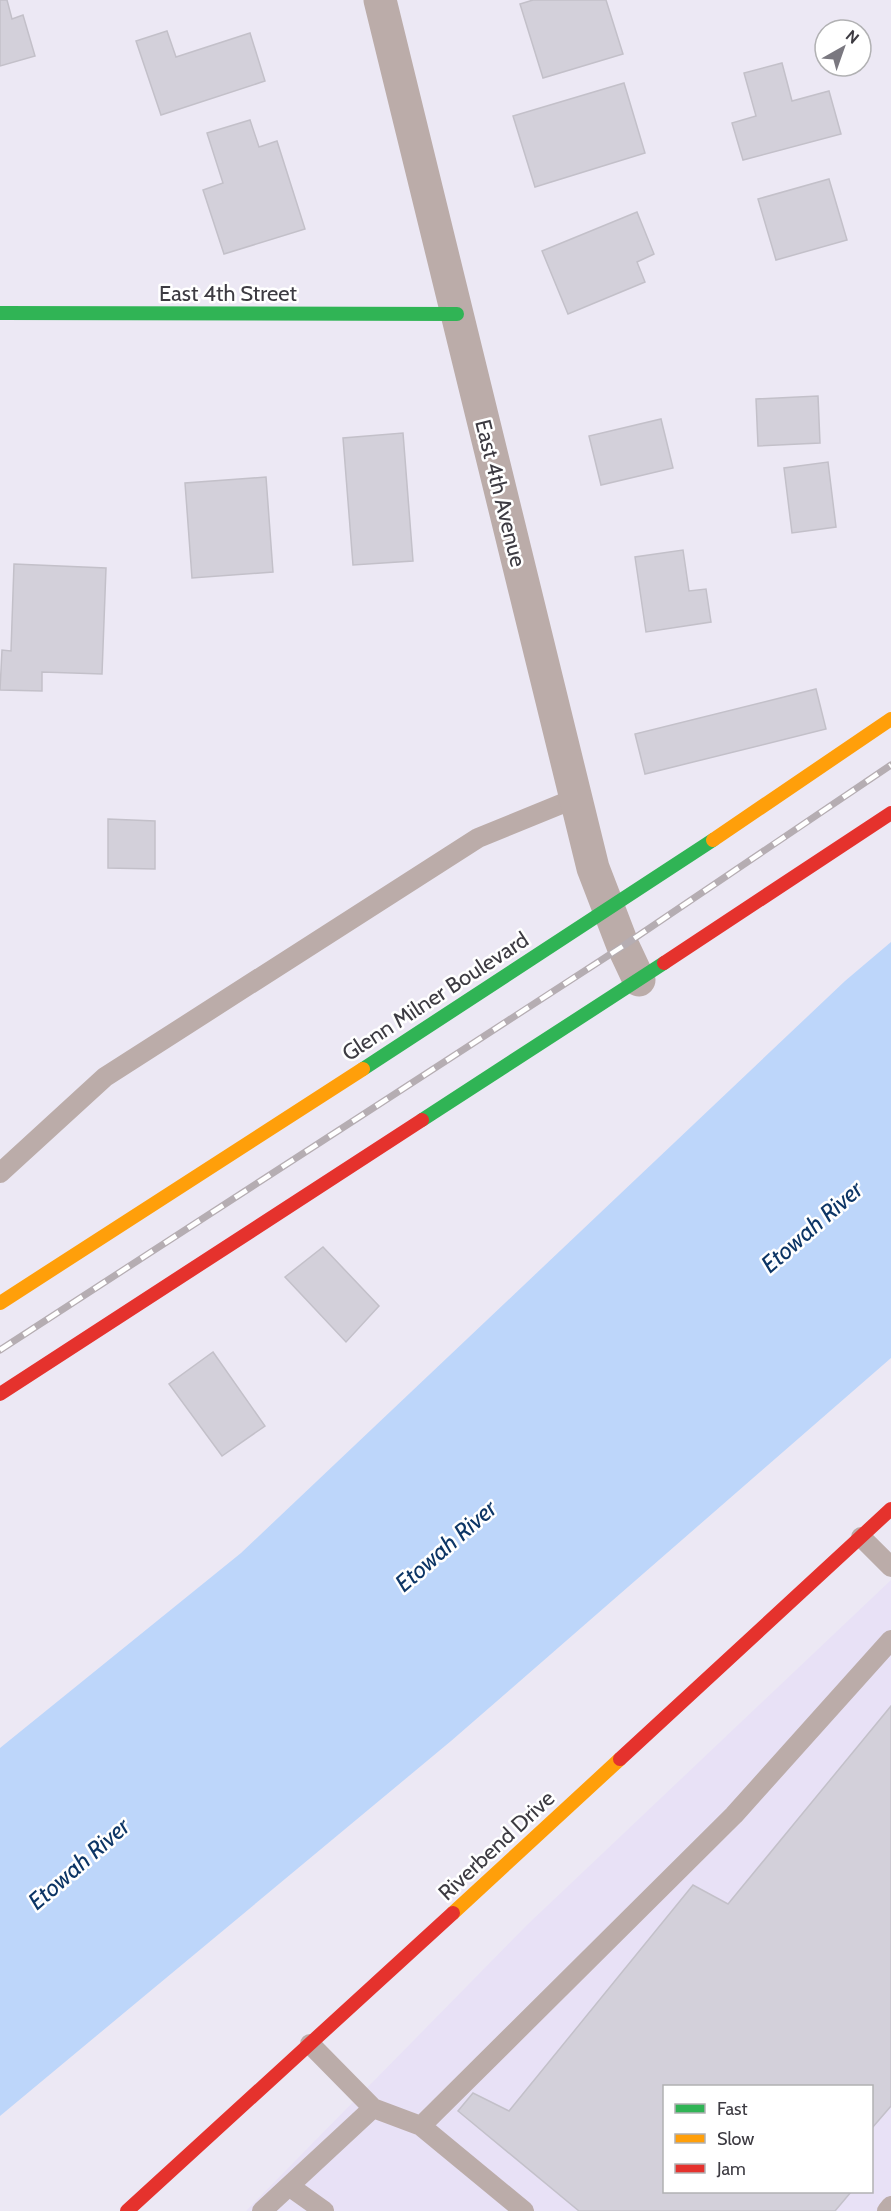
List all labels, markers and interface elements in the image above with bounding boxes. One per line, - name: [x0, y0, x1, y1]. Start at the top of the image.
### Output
- north arrow: [813, 18, 873, 78]
- text: N: [842, 26, 863, 48]
- street label: East 4th Street: [159, 280, 297, 307]
- street label: East 4th Avenue: [469, 417, 532, 570]
- street label: Glenn Milner Boulevard: [337, 926, 533, 1067]
- water label: Etowah River: [755, 1174, 870, 1279]
- water label: Etowah River: [389, 1493, 504, 1598]
- street label: Riverbend Drive: [433, 1785, 560, 1906]
- water label: Etowah River: [22, 1811, 137, 1916]
- legend: [663, 2085, 873, 2193]
- text: Fast: [717, 2098, 748, 2120]
- text: Slow: [717, 2128, 754, 2150]
- text: Jam: [716, 2158, 746, 2180]

